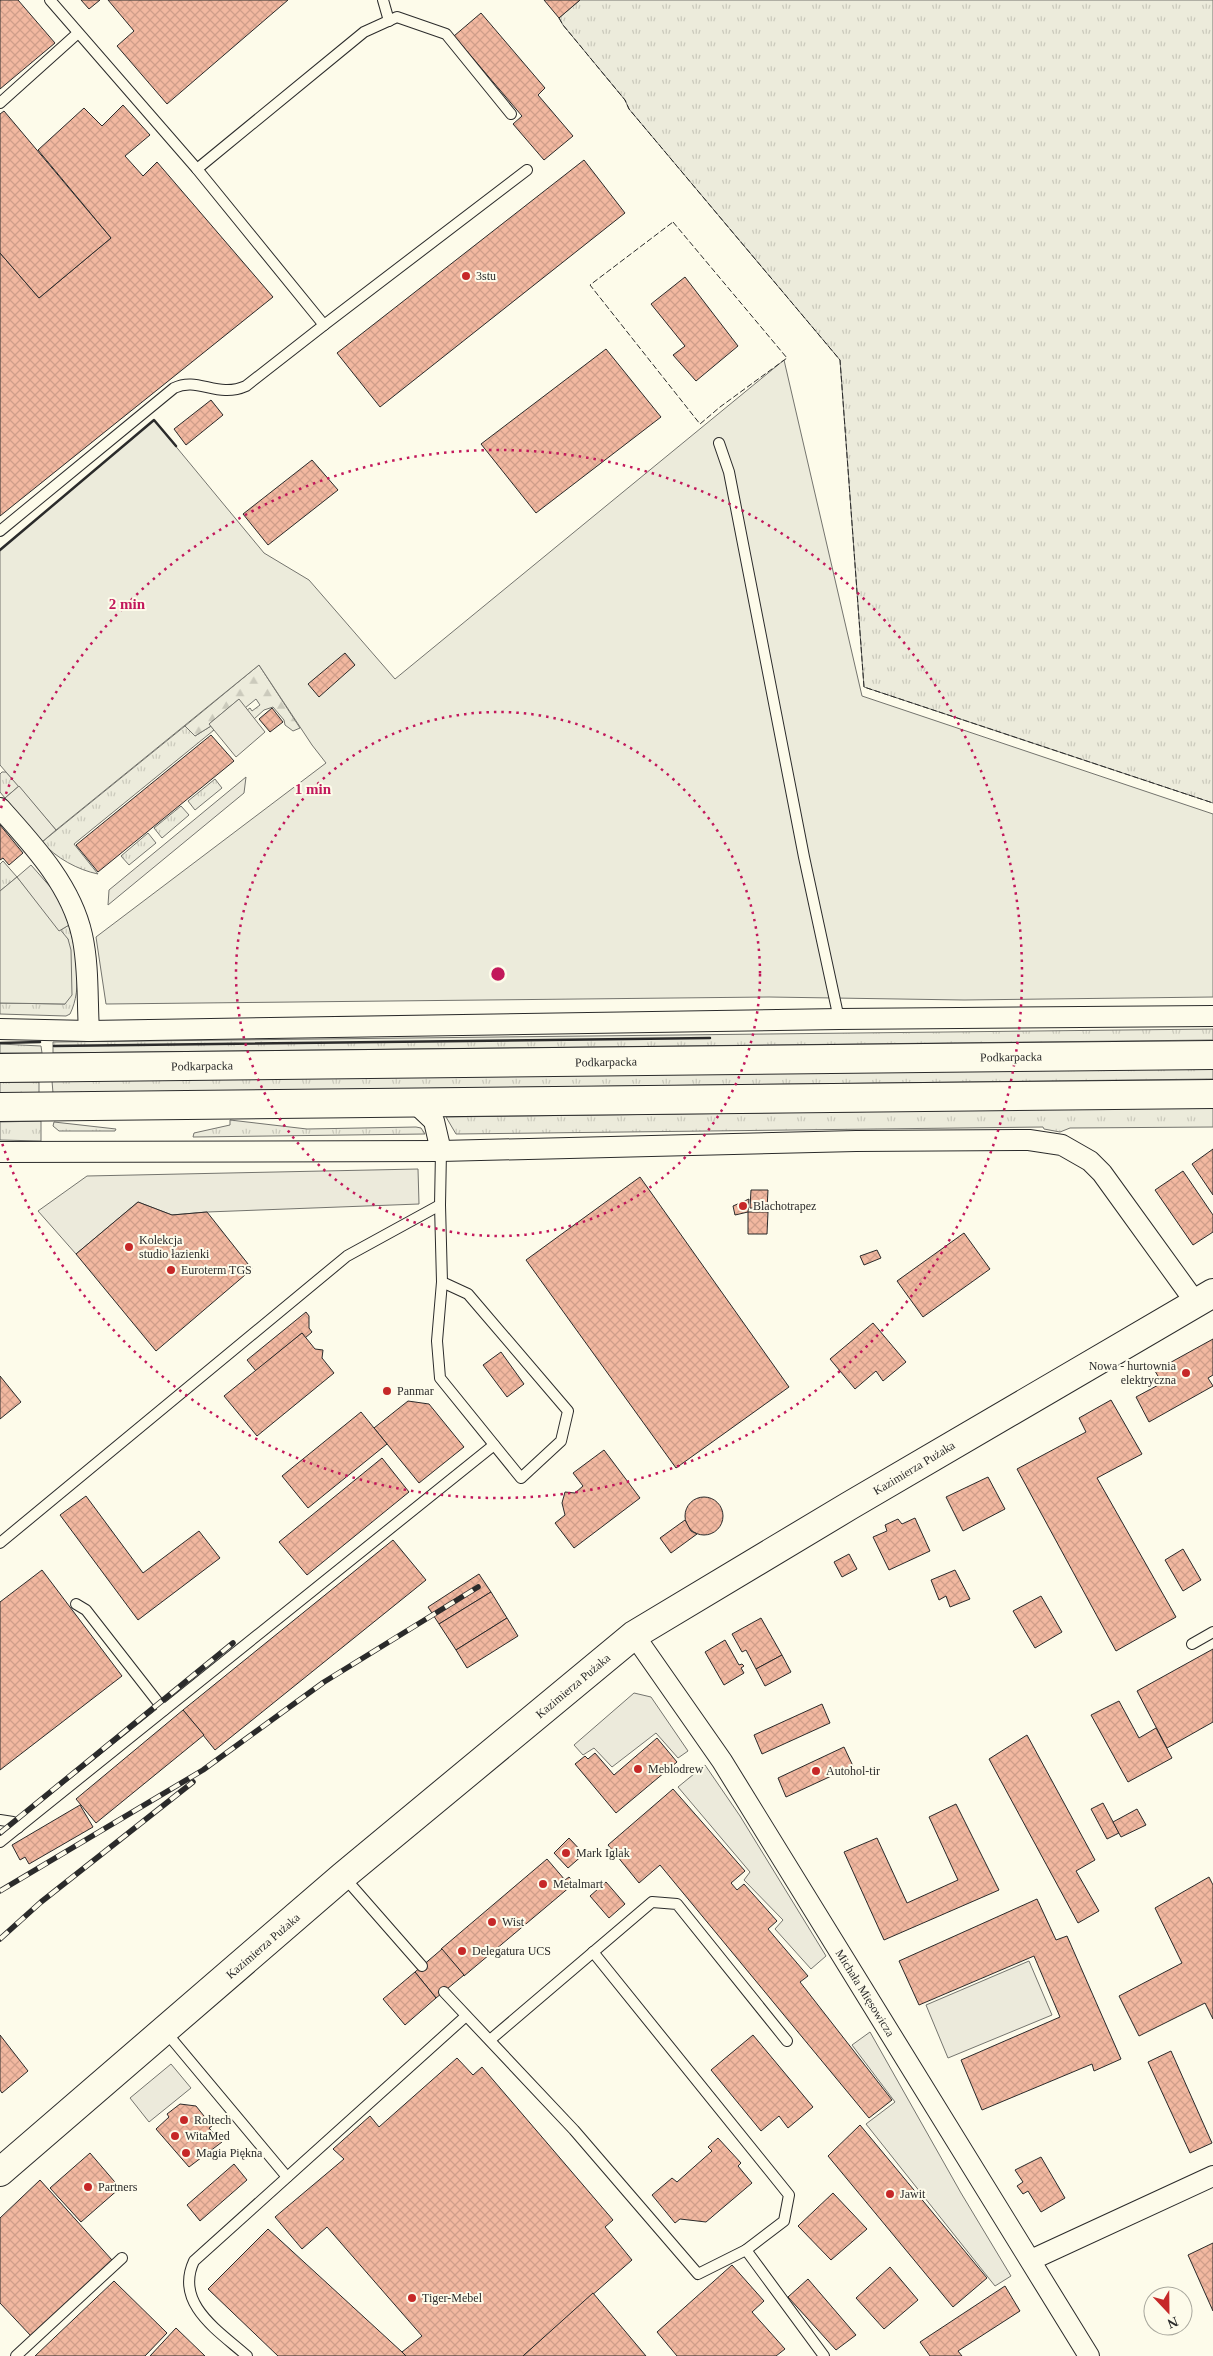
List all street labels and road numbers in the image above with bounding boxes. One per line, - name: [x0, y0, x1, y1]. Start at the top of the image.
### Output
- street label: Podkarpacka: [980, 1049, 1043, 1065]
- street label: Podkarpacka: [575, 1054, 638, 1070]
- street label: Podkarpacka: [171, 1058, 234, 1074]
- street label: Kazimierza Pużaka: [871, 1438, 958, 1498]
- street label: Kazimierza Pużaka: [533, 1650, 614, 1721]
- street label: Kazimierza Pużaka: [223, 1910, 303, 1982]
- street label: Michała Mięsowicza: [832, 1947, 898, 2040]

